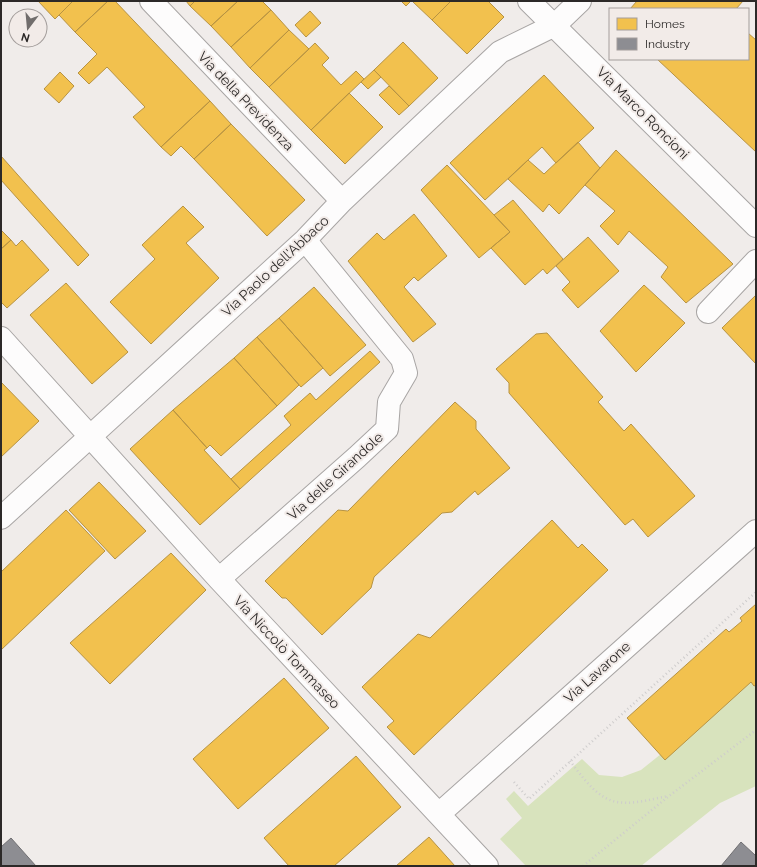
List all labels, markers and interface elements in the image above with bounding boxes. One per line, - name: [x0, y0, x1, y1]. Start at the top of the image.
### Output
- north arrow: [8, 8, 48, 48]
- legend: [609, 8, 749, 60]
- text: Homes: [645, 17, 685, 31]
- text: N: [20, 30, 31, 45]
- text: Industry: [645, 37, 691, 51]
- street label: Via della Previdenza: [195, 48, 297, 154]
- street label: Via Marco Roncioni: [594, 64, 692, 162]
- street label: Via Paolo dell'Abbaco: [218, 212, 332, 320]
- street label: Via delle Girandole: [284, 429, 386, 523]
- street label: Via Niccolò Tommaseo: [231, 592, 343, 712]
- street label: Via Lavarone: [561, 638, 633, 706]

